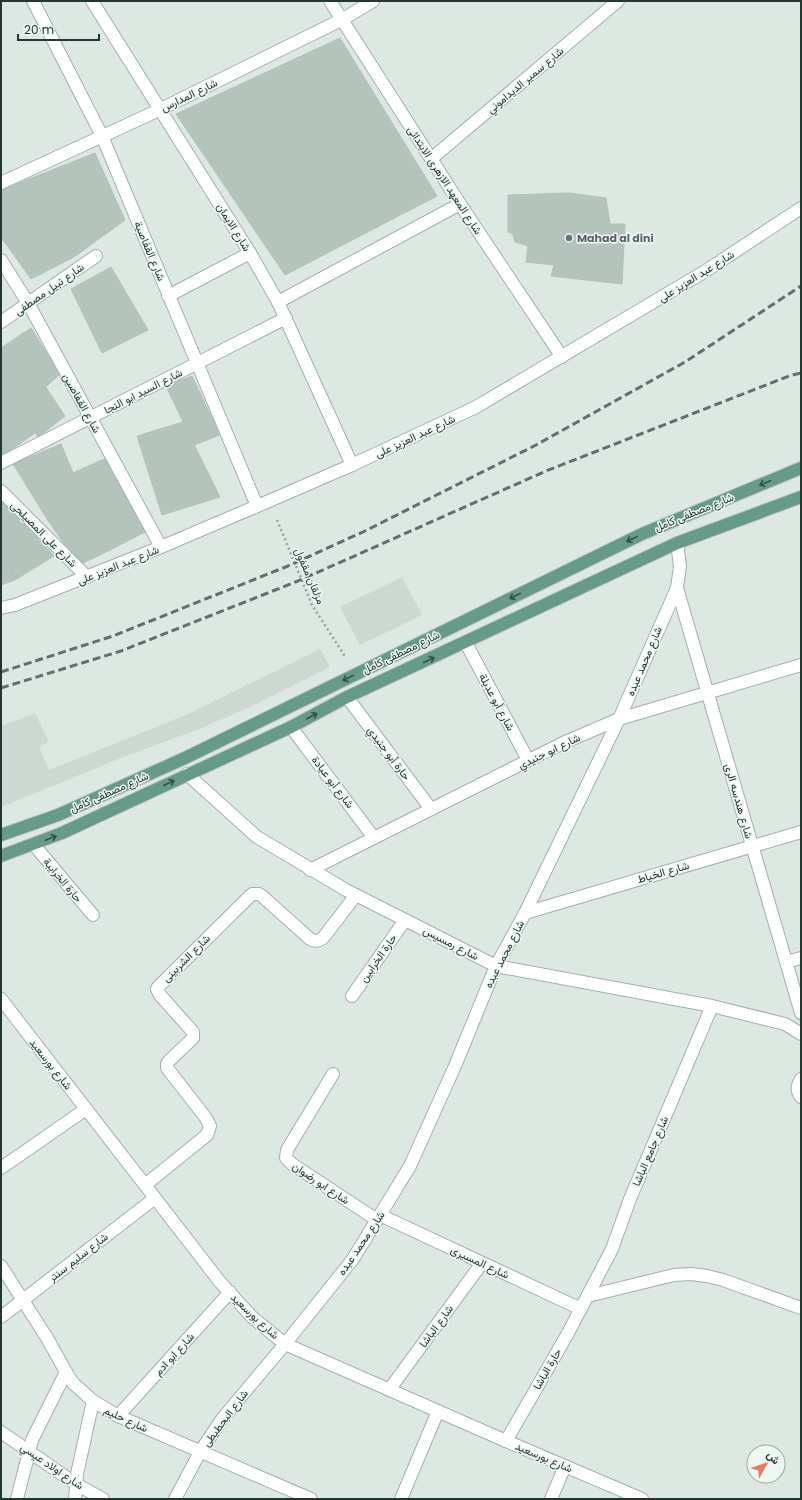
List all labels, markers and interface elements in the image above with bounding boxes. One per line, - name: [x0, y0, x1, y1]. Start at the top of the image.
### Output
- scale bar: [18, 16, 99, 42]
- text: 20 m: [24, 21, 54, 38]
- street label: شارع سمير الديداموني: [483, 43, 568, 119]
- street label: شارع المدارس: [158, 74, 220, 116]
- street label: شارع المعهد الازهرى الابتدائى: [404, 122, 486, 238]
- street label: شارع الايمان: [213, 200, 255, 254]
- street label: شارع القفاصية: [130, 219, 170, 284]
- place label: Mahad al dini: [577, 230, 654, 246]
- marker: Mahad al dini: [564, 233, 574, 243]
- street label: شارع عبد العزيز على: [655, 246, 737, 306]
- street label: شارع نبيل مصطفى: [11, 259, 87, 319]
- street label: شارع السيد ابو النجا: [101, 364, 185, 418]
- street label: شارع القفاصين: [59, 370, 105, 436]
- street label: شارع عبد العزيز على: [372, 410, 458, 462]
- one-way arrow: [759, 480, 771, 487]
- street label: شارع مصطفى كامل: [652, 489, 736, 535]
- street label: شارع على المصيلحى: [7, 497, 81, 571]
- one-way arrow: [626, 536, 638, 543]
- street label: شارع عبد العزيز على: [75, 541, 162, 589]
- street label: مزلقان مقفول: [291, 545, 329, 607]
- one-way arrow: [510, 593, 522, 600]
- street label: شارع محمد عبده: [622, 624, 666, 698]
- street label: شارع مصطفى كامل: [360, 626, 443, 678]
- one-way arrow: [423, 655, 435, 663]
- street label: شارع أبو عديلة: [475, 670, 519, 734]
- one-way arrow: [343, 674, 355, 682]
- one-way arrow: [306, 712, 318, 719]
- street label: حارة أبو جنيدي: [362, 723, 415, 784]
- street label: شارع ابو جنيدي: [515, 729, 584, 775]
- street label: شارع أبو عيادة: [308, 753, 358, 812]
- street label: شارع هندسه الرى: [721, 762, 757, 841]
- street label: شارع مصطفى كامل: [67, 767, 151, 816]
- one-way arrow: [162, 779, 174, 786]
- one-way arrow: [44, 833, 56, 841]
- street label: حارة الخرايبة: [40, 854, 86, 906]
- street label: شارع الخياط: [635, 857, 691, 887]
- street label: شارع محمد عبده: [480, 917, 528, 991]
- street label: شارع رمسيس: [420, 922, 482, 964]
- street label: شارع الشربينى: [158, 930, 214, 986]
- street label: حارة الخرابين: [355, 930, 401, 986]
- street label: شارع بورسعيد: [26, 1035, 76, 1093]
- street label: شارع جامع الباشا: [628, 1113, 672, 1189]
- street label: شارع ابو رضوان: [289, 1158, 353, 1208]
- street label: شارع محمد عبده: [334, 1208, 389, 1278]
- street label: شارع سليم سنتر: [44, 1228, 111, 1286]
- street label: شارع المسيرى: [448, 1241, 512, 1283]
- street label: شارع بورسعيد: [227, 1289, 283, 1343]
- street label: شارع الباشا: [415, 1301, 457, 1351]
- street label: شارع ابو ادم: [150, 1329, 198, 1379]
- street label: حارة الباشا: [529, 1345, 565, 1393]
- street label: شارع البحطيطى: [198, 1386, 252, 1450]
- street label: شارع حليم: [101, 1402, 151, 1436]
- street label: شارع بورسعيد: [513, 1438, 575, 1476]
- street label: شارع اولاد عيسي: [16, 1439, 87, 1495]
- north arrow: [746, 1444, 786, 1484]
- text: ش: [763, 1447, 784, 1468]

